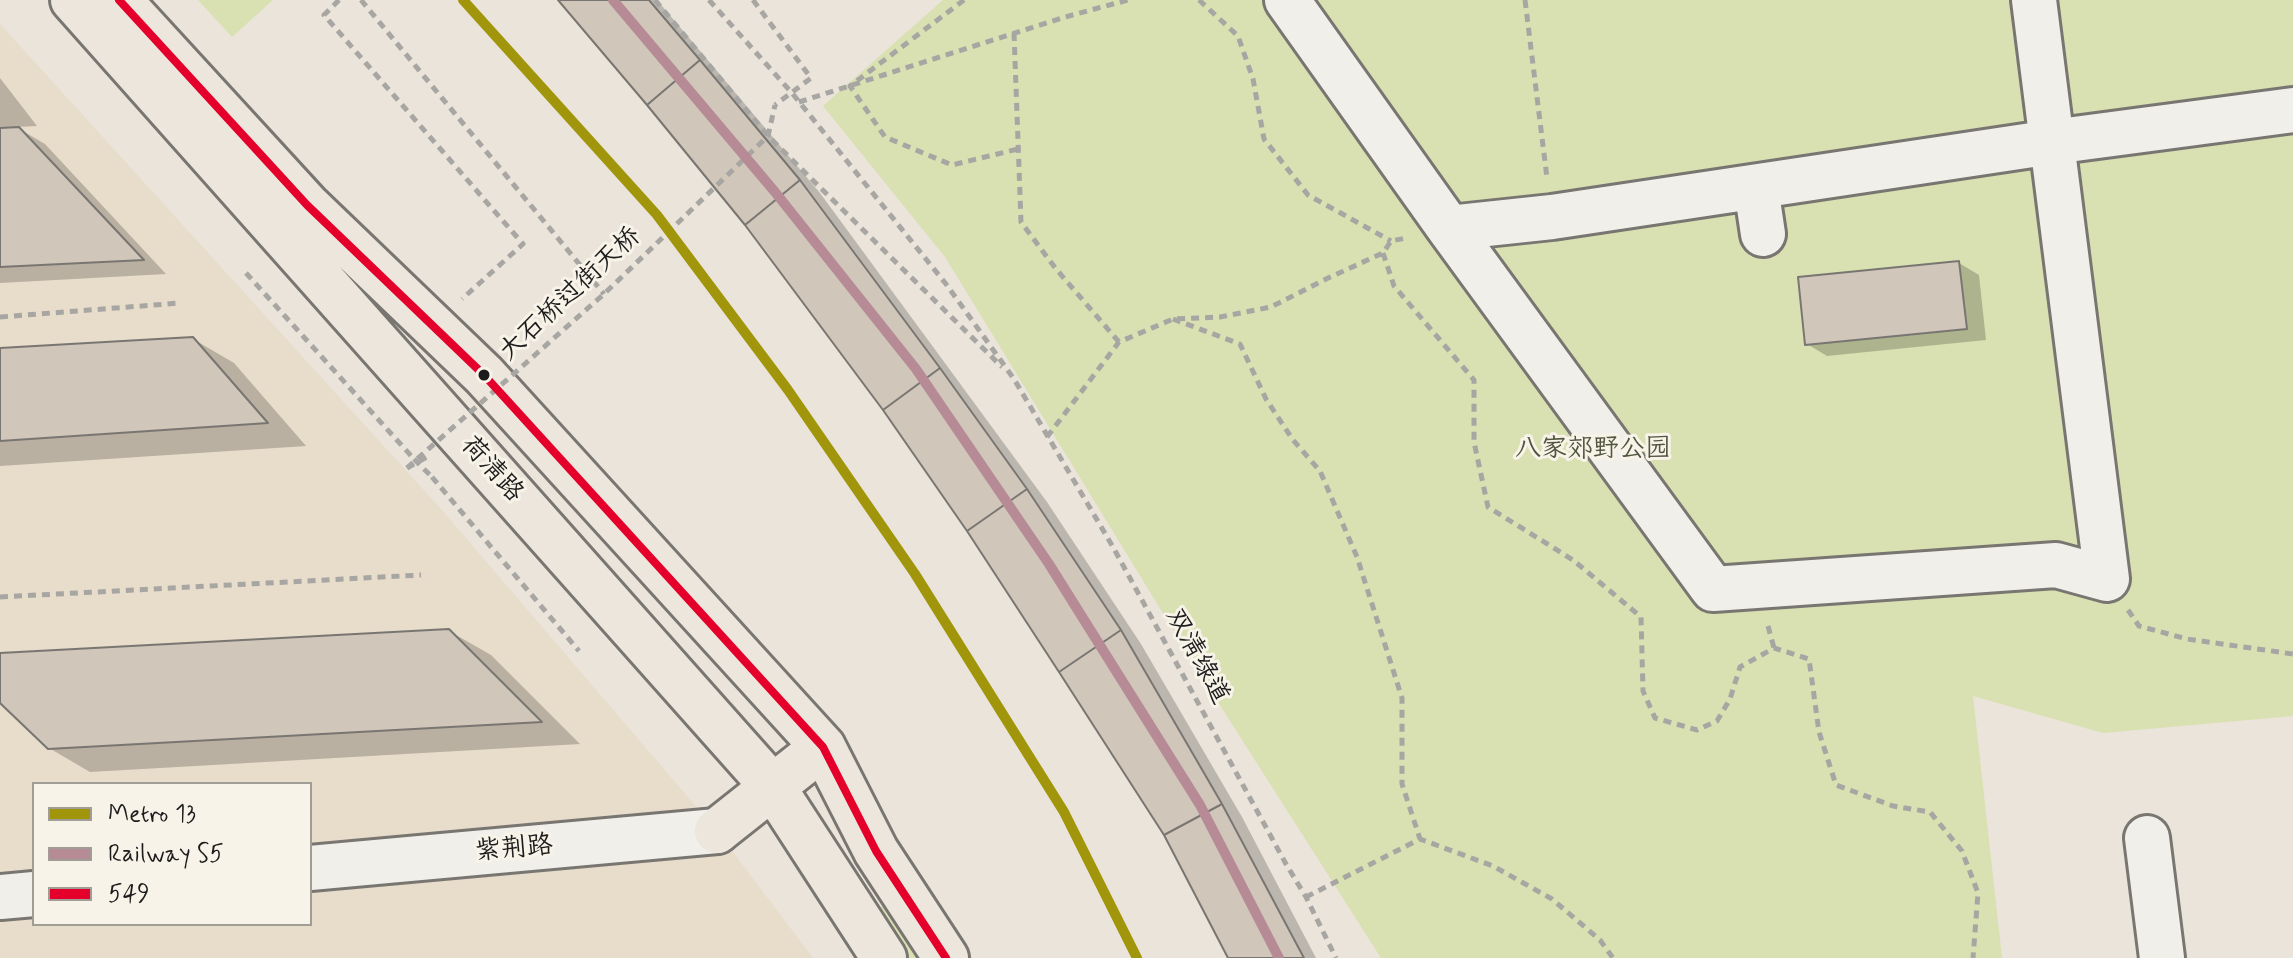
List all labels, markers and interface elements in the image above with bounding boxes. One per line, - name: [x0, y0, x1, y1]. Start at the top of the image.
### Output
- street label: 大石桥过街天桥: [494, 222, 648, 368]
- unlabelled marker: [476, 367, 492, 383]
- street label: 荷清路: [453, 431, 529, 509]
- park label: 八家郊野公园: [1515, 435, 1671, 467]
- street label: 双清绿道: [1157, 604, 1235, 710]
- legend: [32, 782, 312, 926]
- text: Metro 13: [108, 799, 196, 830]
- street label: 紫荆路: [474, 831, 554, 869]
- text: Railway S5: [108, 839, 224, 870]
- text: 549: [108, 879, 150, 910]

